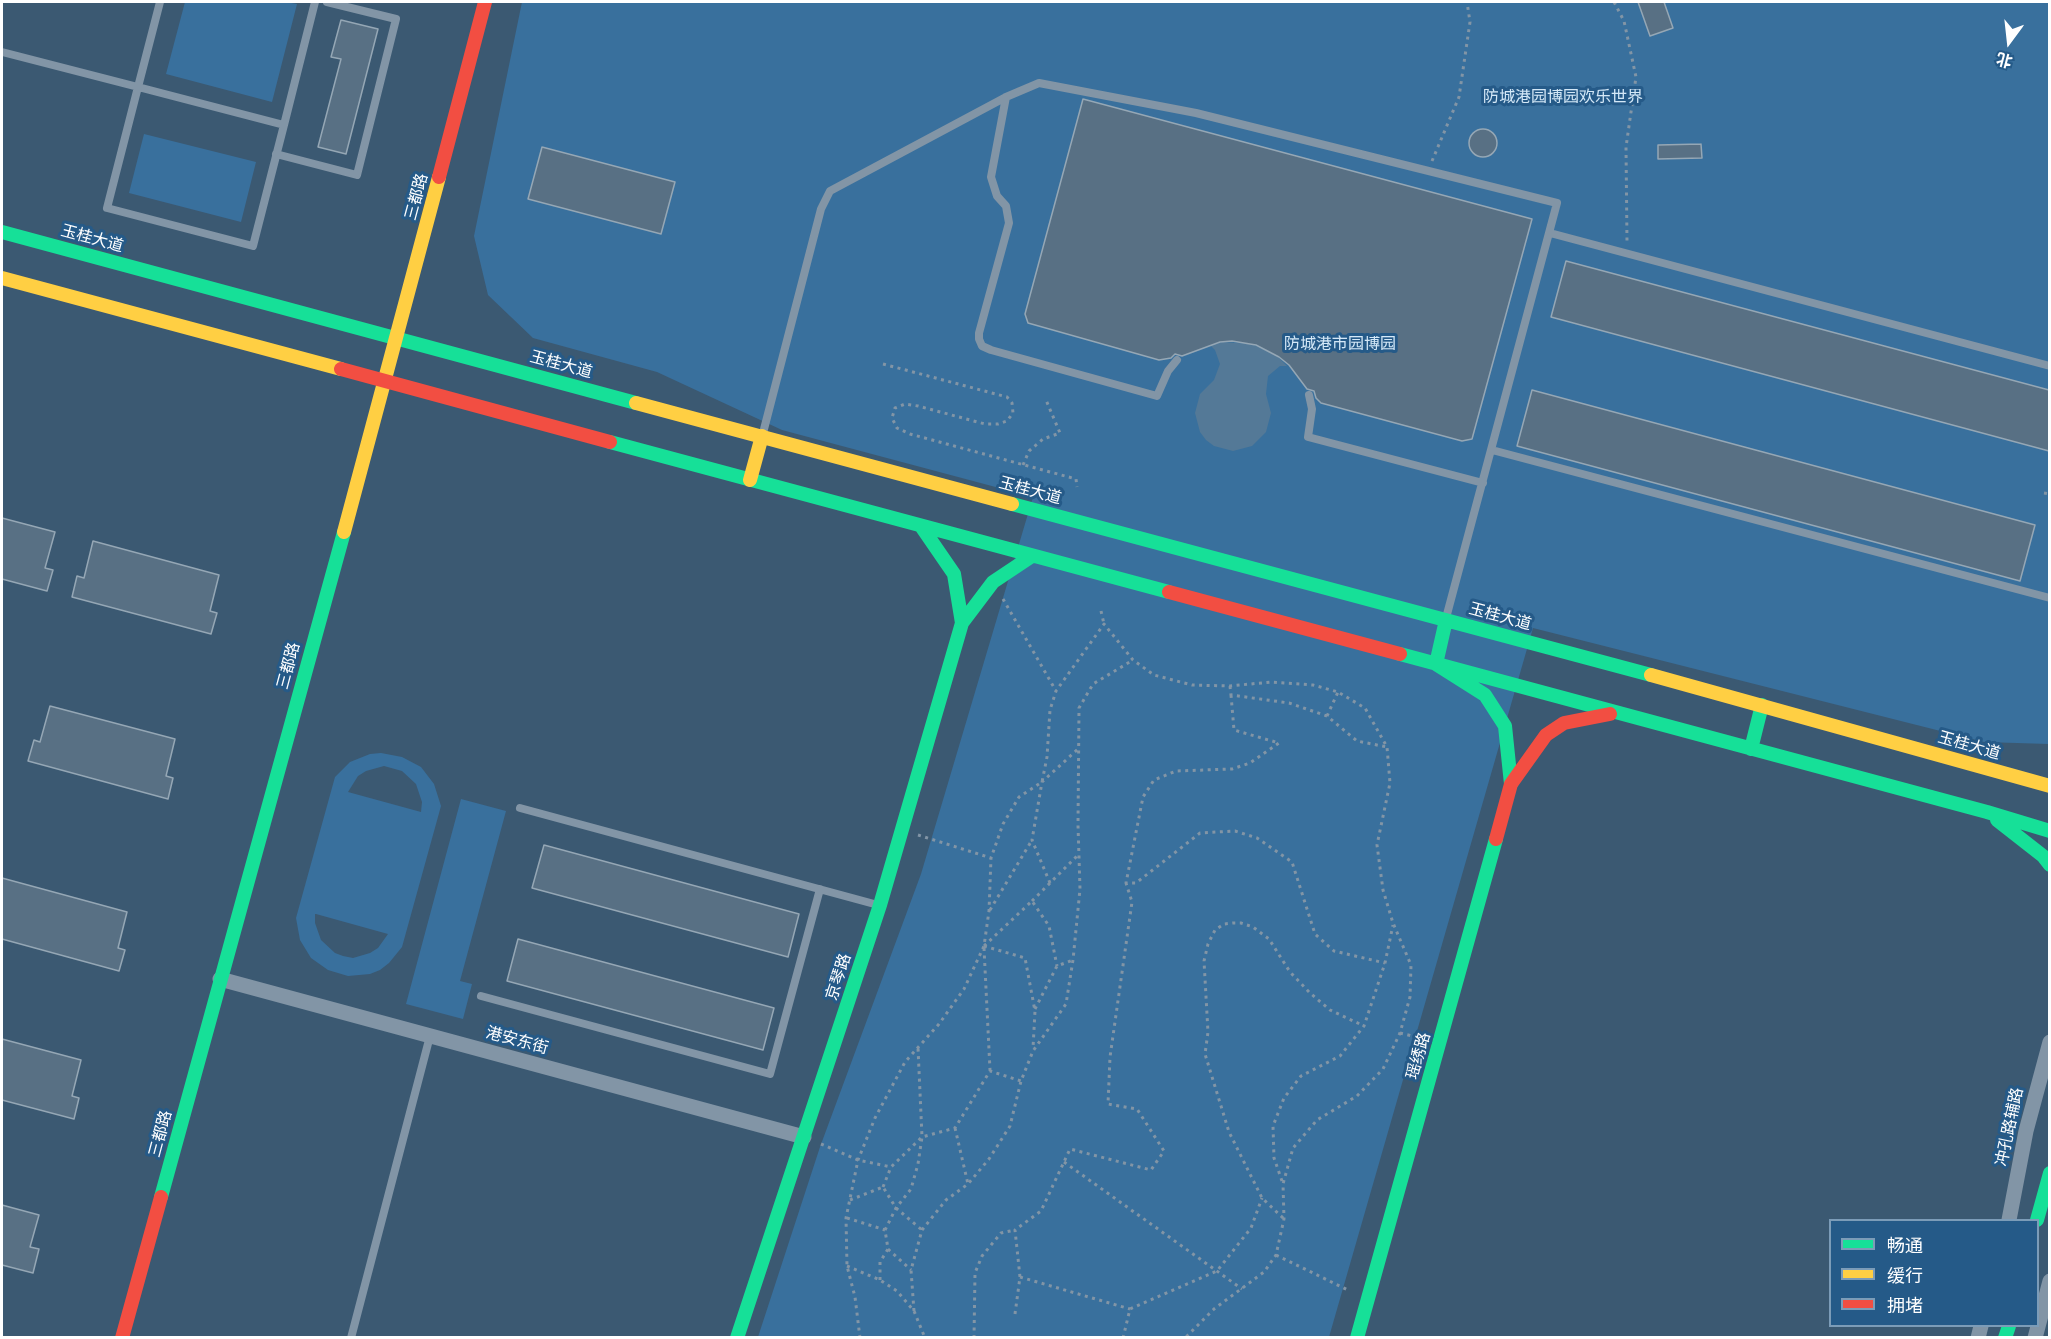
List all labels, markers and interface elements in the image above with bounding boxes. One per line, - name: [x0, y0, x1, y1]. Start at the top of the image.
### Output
- north arrow: [1979, 12, 2039, 72]
- text: 北: [1994, 50, 2014, 70]
- park label: 防城港园博园欢乐世界: [1483, 88, 1643, 108]
- street label: 三都路: [402, 171, 432, 223]
- street label: 玉桂大道: [59, 221, 125, 257]
- park label: 防城港市园博园: [1284, 335, 1396, 355]
- street label: 玉桂大道: [528, 347, 594, 383]
- street label: 玉桂大道: [997, 473, 1063, 509]
- street label: 玉桂大道: [1467, 599, 1533, 635]
- street label: 三都路: [274, 640, 304, 692]
- street label: 玉桂大道: [1936, 728, 2002, 764]
- street label: 京琴路: [822, 951, 856, 1003]
- street label: 港安东街: [484, 1023, 550, 1059]
- street label: 瑶绣路: [1403, 1030, 1435, 1082]
- street label: 冲孔路辅路: [1992, 1086, 2028, 1168]
- street label: 三都路: [146, 1108, 176, 1160]
- legend: [1829, 1219, 2039, 1327]
- text: 畅通: [1887, 1236, 1923, 1256]
- text: 缓行: [1887, 1266, 1923, 1286]
- text: 拥堵: [1887, 1296, 1923, 1316]

